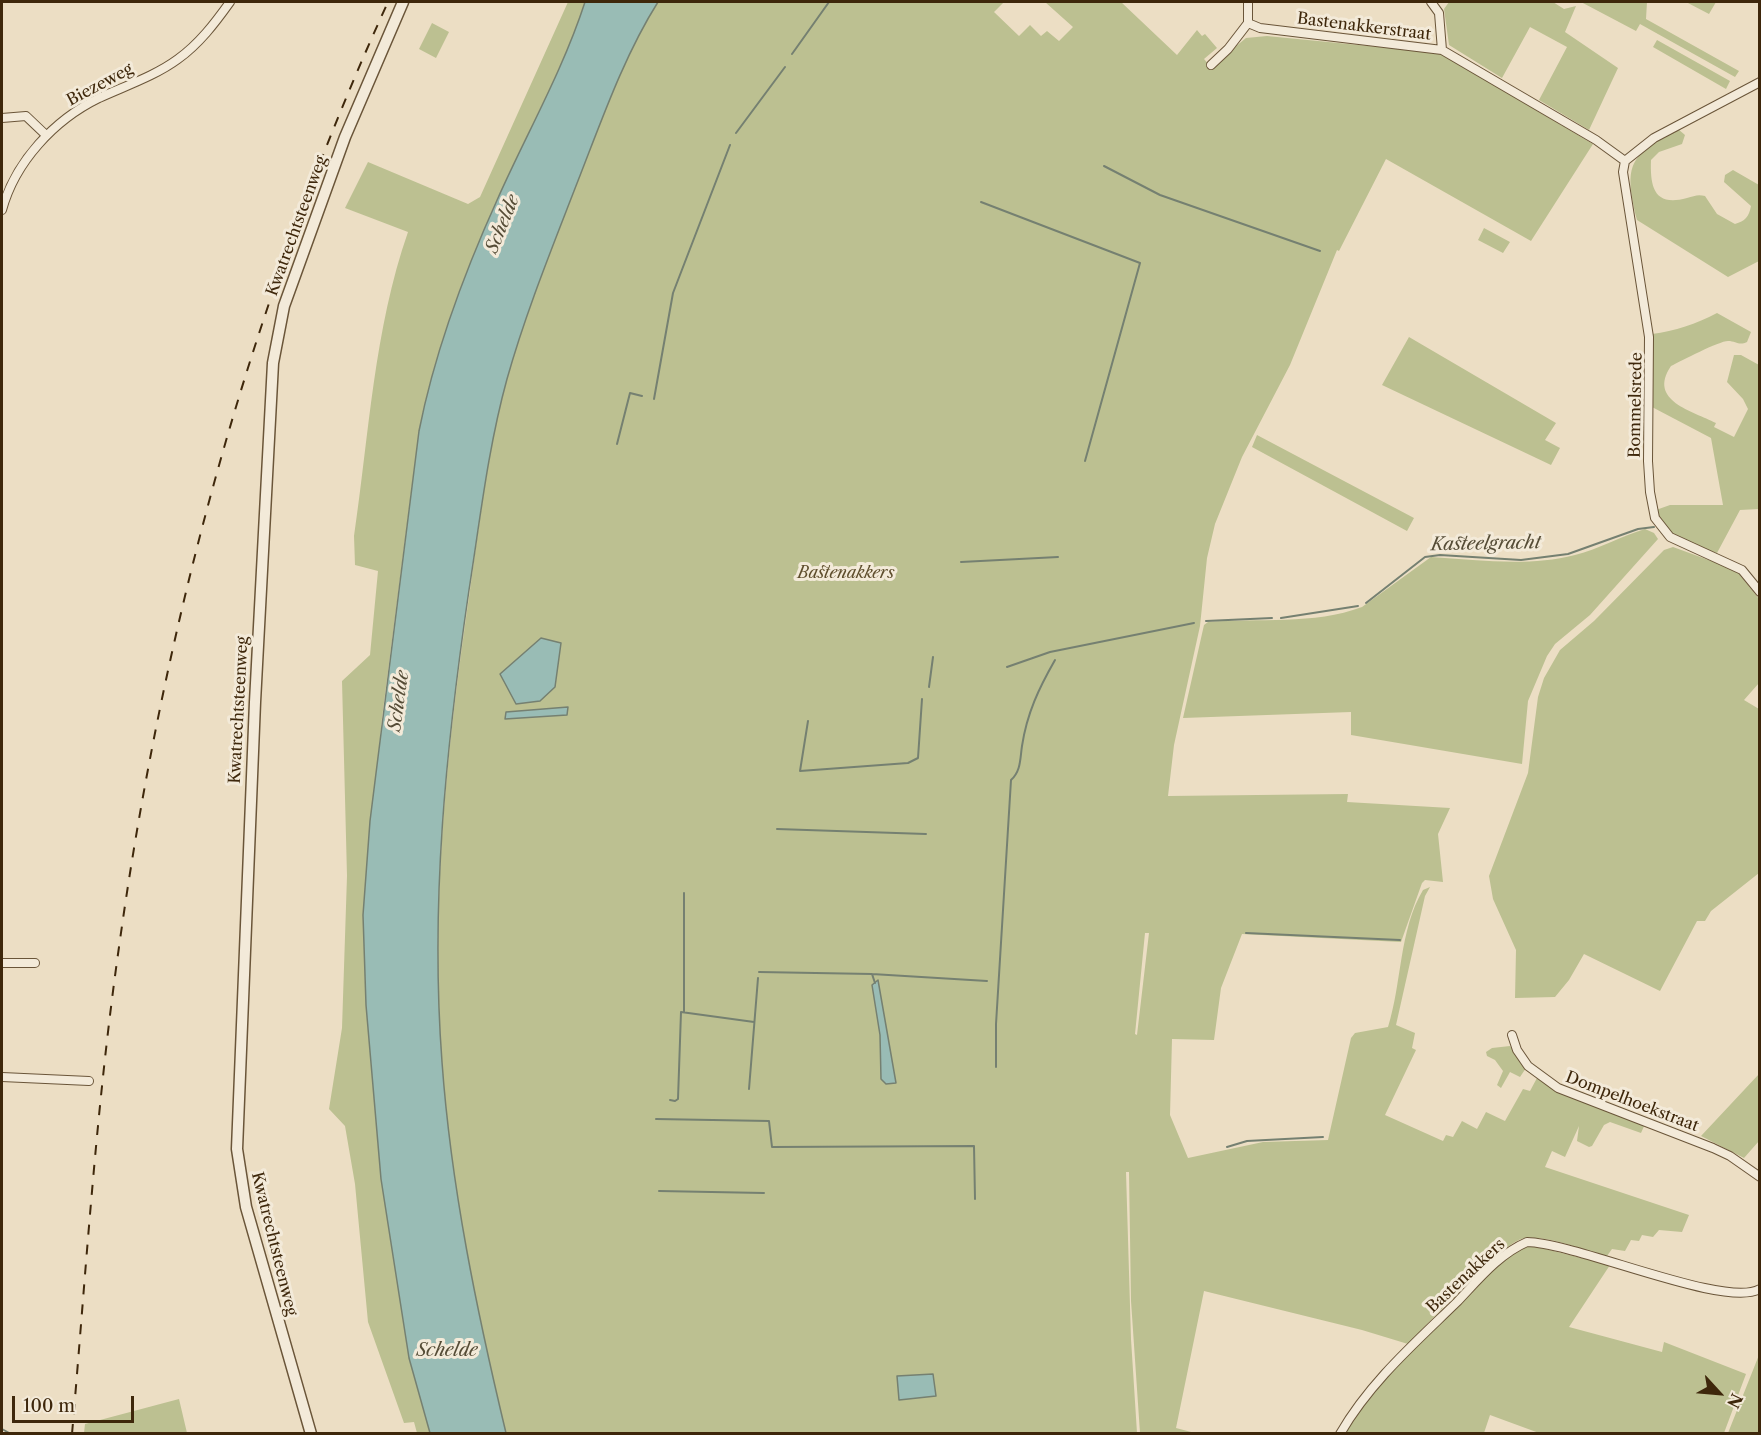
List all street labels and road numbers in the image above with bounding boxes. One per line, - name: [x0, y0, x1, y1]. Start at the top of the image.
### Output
- street label: Bastenakkerstraat: [1296, 9, 1432, 45]
- street label: Biezeweg: [64, 60, 136, 110]
- street label: Kwatrechtsteenweg: [263, 153, 331, 299]
- street label: Bommelsrede: [1625, 352, 1647, 458]
- street label: Kwatrechtsteenweg: [226, 636, 252, 784]
- street label: Dompelhoekstraat: [1563, 1068, 1701, 1136]
- street label: Kwatrechtsteenweg: [247, 1170, 301, 1318]
- street label: Bastenakkers: [1423, 1235, 1509, 1317]

